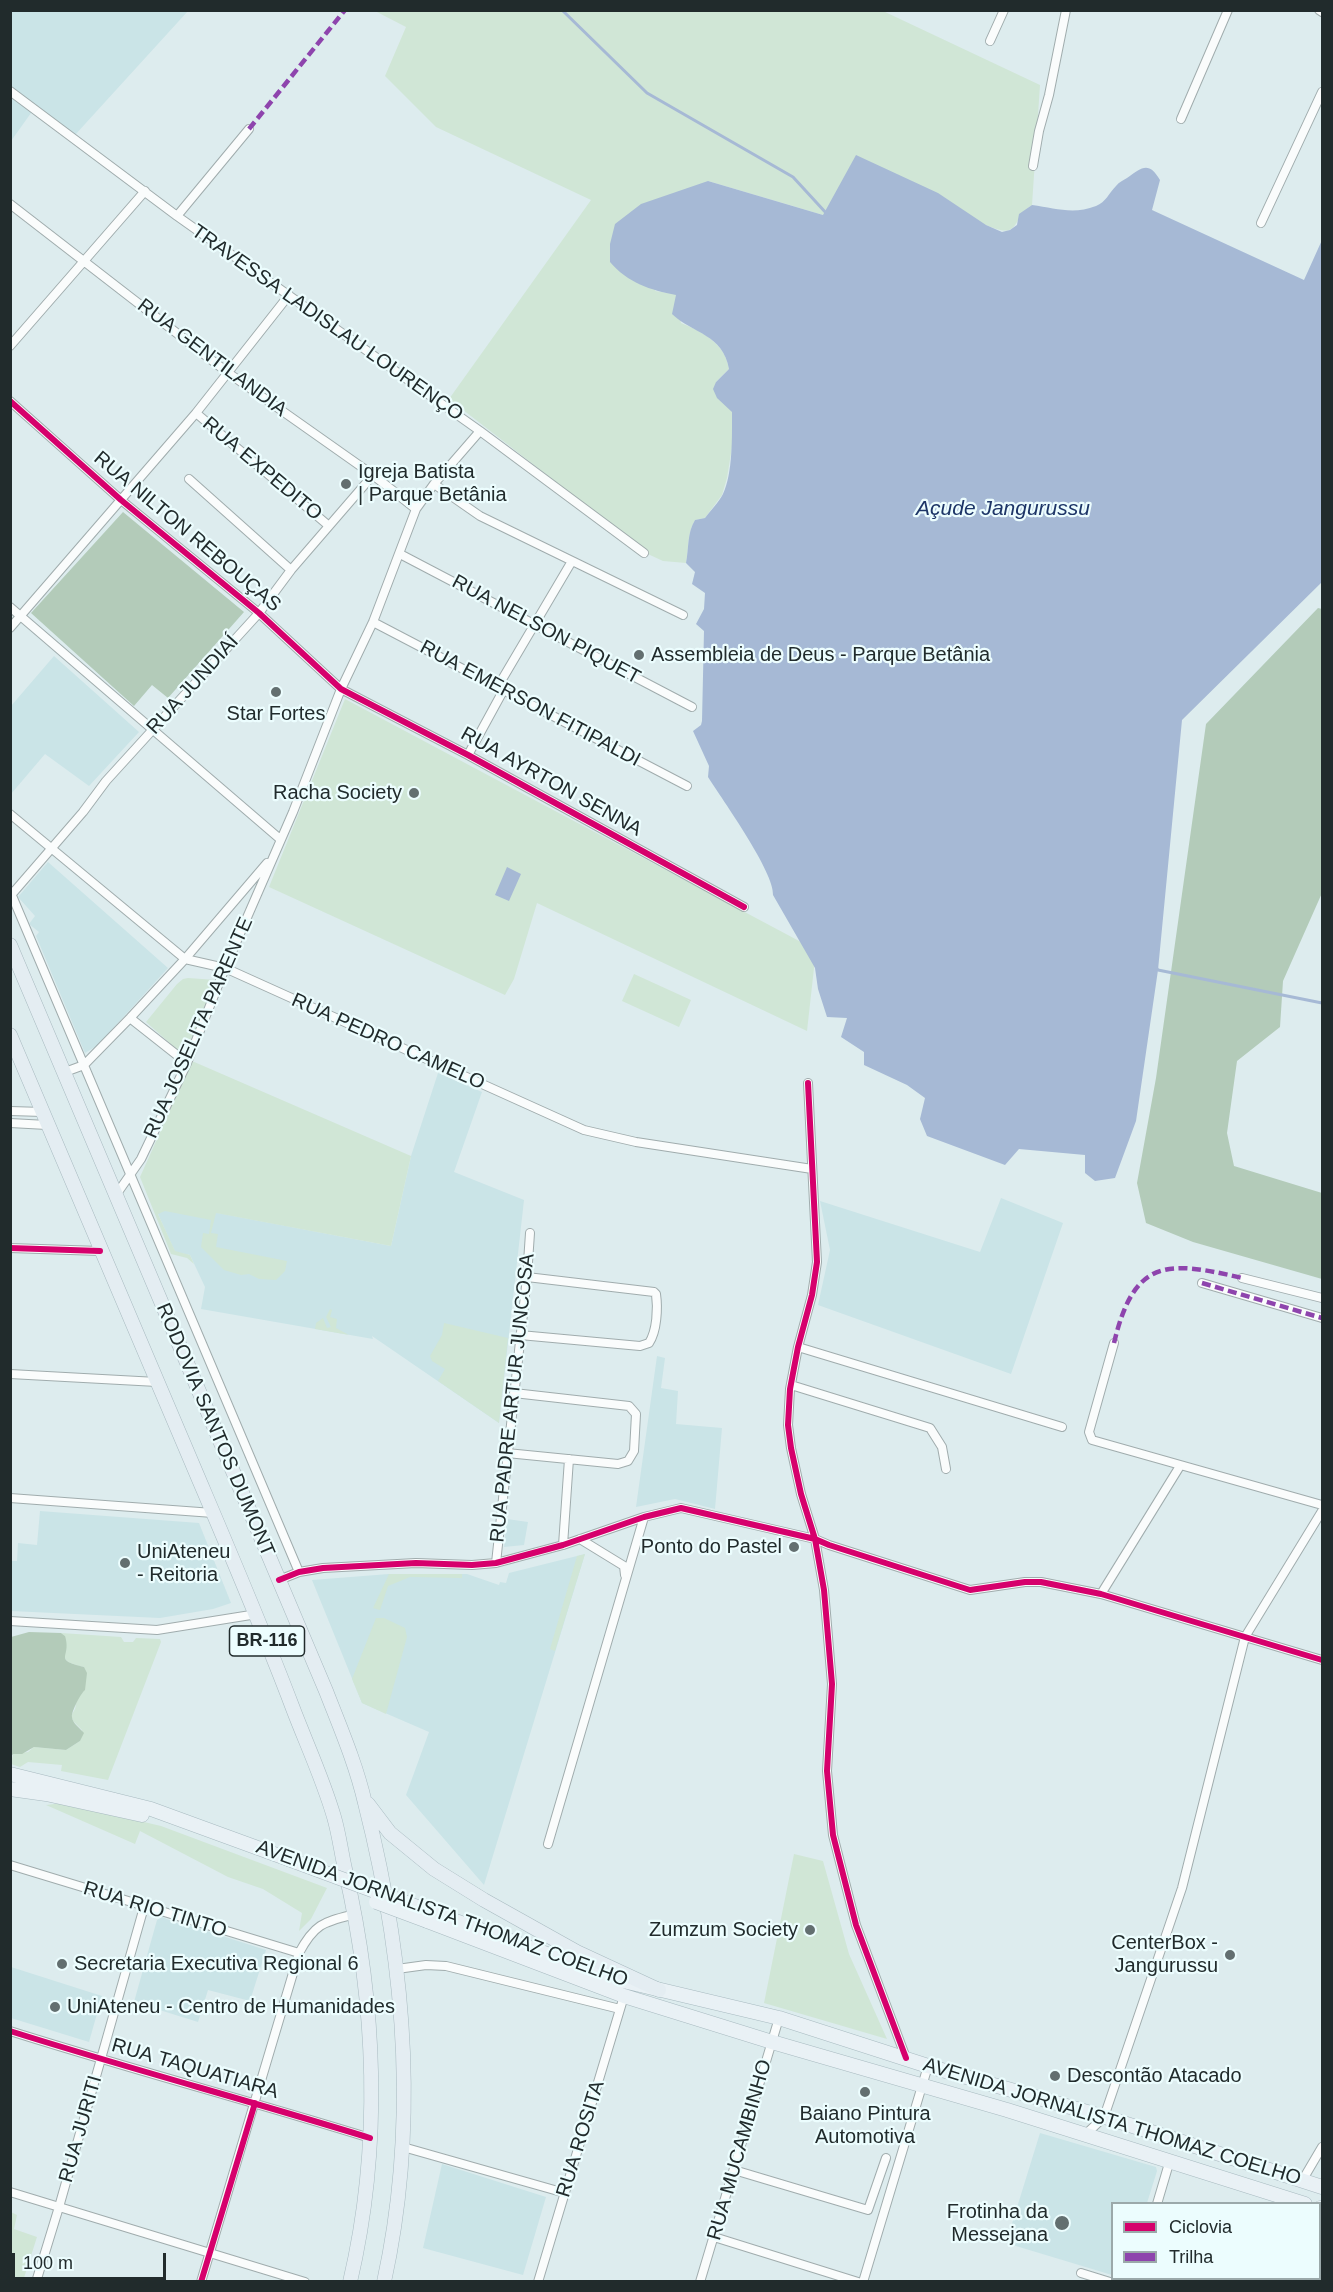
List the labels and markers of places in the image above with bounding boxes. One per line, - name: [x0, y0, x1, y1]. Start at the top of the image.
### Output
- place label: Igreja Batista | Parque Betânia: [358, 460, 507, 507]
- marker: Igreja Batista | Parque Betânia: [339, 477, 353, 491]
- place label: Assembleia de Deus - Parque Betânia: [651, 643, 990, 667]
- marker: Assembleia de Deus - Parque Betânia: [632, 648, 646, 662]
- marker: Star Fortes: [269, 685, 283, 699]
- place label: Star Fortes: [227, 702, 325, 726]
- place label: Racha Society: [273, 781, 402, 805]
- marker: Racha Society: [407, 786, 421, 800]
- place label: Ponto do Pastel: [641, 1535, 782, 1559]
- place label: UniAteneu - Reitoria: [137, 1540, 230, 1587]
- marker: Ponto do Pastel: [787, 1540, 801, 1554]
- marker: UniAteneu - Reitoria: [118, 1556, 132, 1570]
- place label: Zumzum Society: [649, 1918, 798, 1942]
- marker: Zumzum Society: [803, 1923, 817, 1937]
- place label: CenterBox - Jangurussu: [1111, 1931, 1218, 1978]
- marker: CenterBox - Jangurussu: [1223, 1948, 1237, 1962]
- place label: Secretaria Executiva Regional 6: [74, 1952, 359, 1976]
- marker: Secretaria Executiva Regional 6: [55, 1957, 69, 1971]
- place label: UniAteneu - Centro de Humanidades: [67, 1995, 395, 2019]
- marker: UniAteneu - Centro de Humanidades: [48, 2000, 62, 2014]
- place label: Descontão Atacado: [1067, 2064, 1242, 2088]
- marker: Descontão Atacado: [1048, 2069, 1062, 2083]
- marker: Baiano Pintura Automotiva: [858, 2085, 872, 2099]
- place label: Baiano Pintura Automotiva: [799, 2102, 931, 2149]
- place label: Frotinha da Messejana: [947, 2200, 1048, 2247]
- marker: Frotinha da Messejana: [1053, 2214, 1071, 2232]

